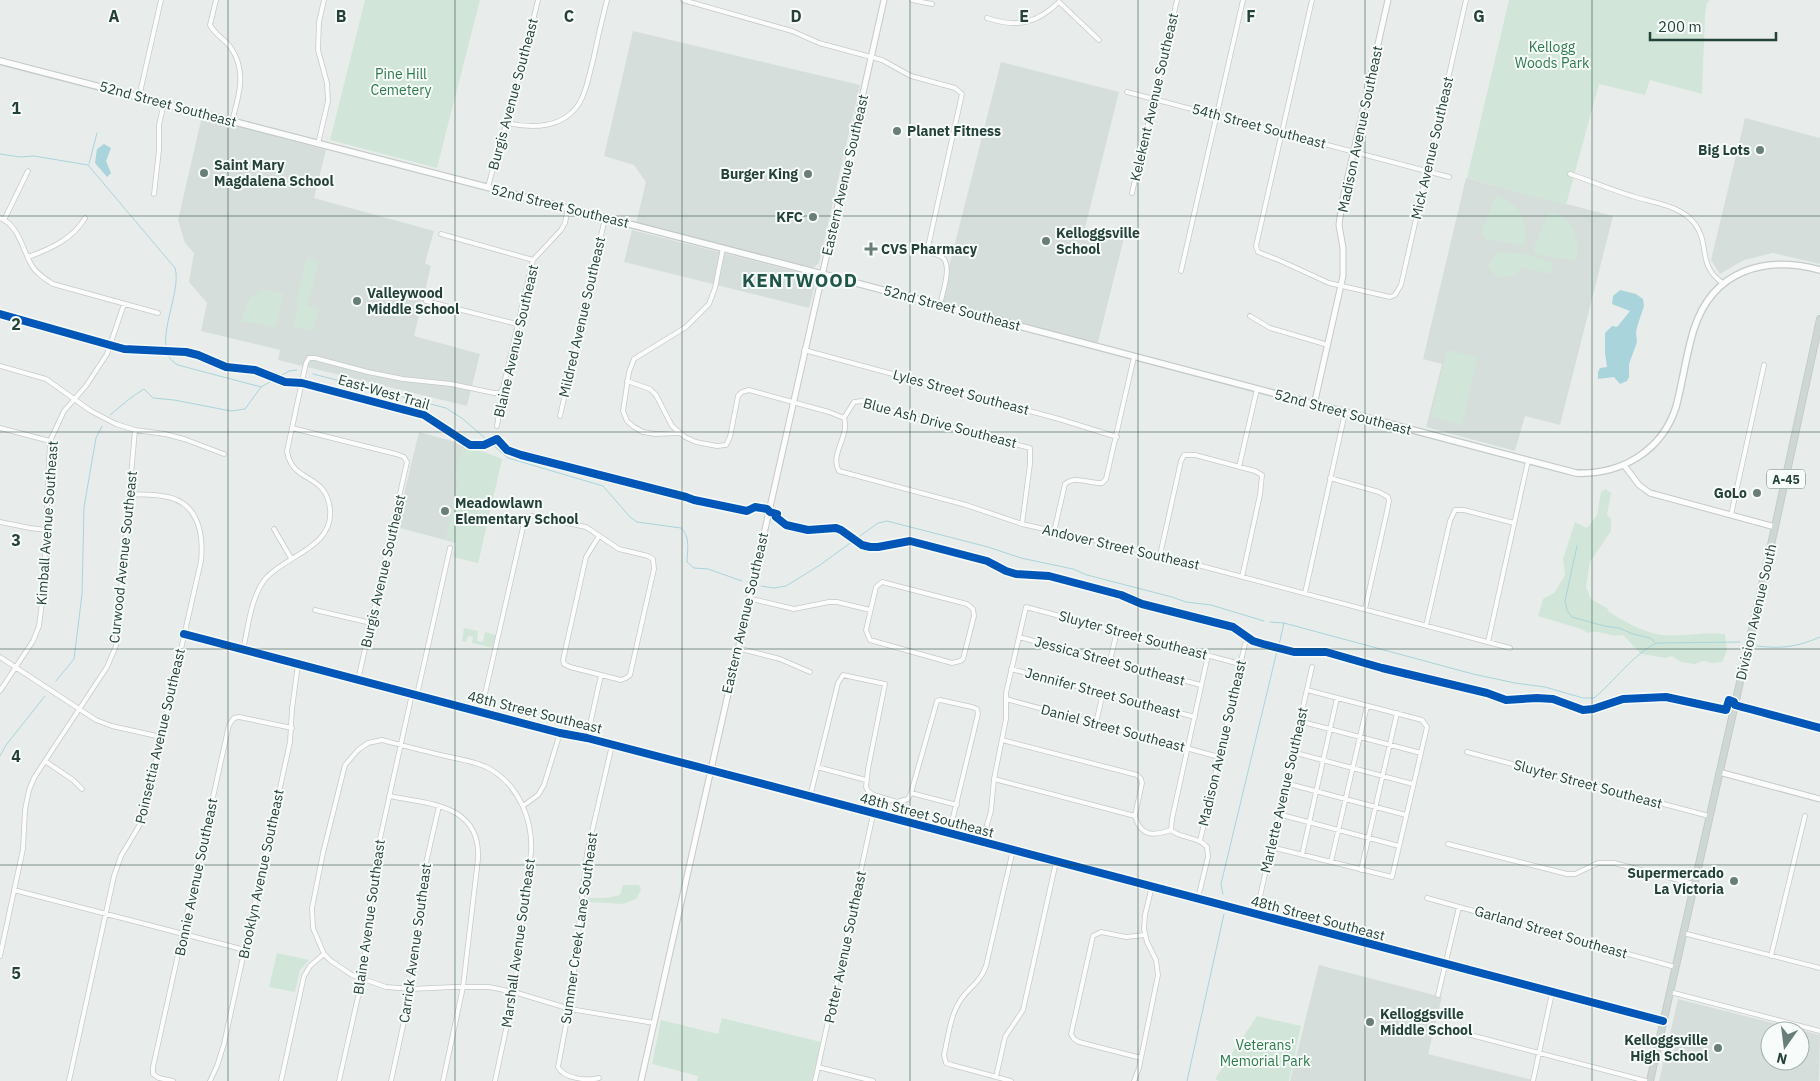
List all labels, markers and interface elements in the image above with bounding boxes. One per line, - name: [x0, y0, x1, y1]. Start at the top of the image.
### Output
- text: A: [109, 6, 120, 26]
- text: B: [336, 6, 347, 26]
- text: C: [564, 6, 574, 26]
- text: D: [790, 6, 802, 26]
- text: E: [1019, 6, 1029, 26]
- text: F: [1246, 6, 1256, 26]
- text: G: [1473, 6, 1485, 26]
- scale bar: [1650, 10, 1776, 42]
- street label: Kelekent Avenue Southeast: [1126, 11, 1182, 183]
- street label: Burgis Avenue Southeast: [484, 16, 542, 172]
- text: 200 m: [1658, 17, 1702, 36]
- park label: Kellogg Woods Park: [1515, 38, 1590, 72]
- street label: Madison Avenue Southeast: [1334, 44, 1386, 214]
- park label: Pine Hill Cemetery: [370, 65, 432, 99]
- street label: Mick Avenue Southeast: [1407, 75, 1457, 221]
- street label: 52nd Street Southeast: [97, 77, 239, 131]
- street label: Eastern Avenue Southeast: [818, 93, 872, 257]
- text: 1: [11, 98, 21, 118]
- street label: 54th Street Southeast: [1190, 99, 1328, 153]
- place label: Planet Fitness: [907, 122, 1001, 140]
- marker: Planet Fitness: [891, 125, 903, 137]
- place label: Big Lots: [1698, 141, 1750, 159]
- marker: Big Lots: [1754, 144, 1766, 156]
- place label: Saint Mary Magdalena School: [214, 156, 334, 190]
- place label: Burger King: [721, 165, 798, 183]
- marker: Saint Mary Magdalena School: [198, 167, 210, 179]
- marker: Burger King: [802, 168, 814, 180]
- street label: 52nd Street Southeast: [489, 180, 631, 232]
- place label: KFC: [776, 208, 803, 226]
- marker: KFC: [807, 211, 819, 223]
- place label: Kelloggsville School: [1056, 224, 1140, 258]
- street label: Mildred Avenue Southeast: [555, 235, 609, 399]
- marker: Kelloggsville School: [1040, 235, 1052, 247]
- place label: CVS Pharmacy: [881, 240, 978, 258]
- marker: CVS Pharmacy: [865, 243, 877, 255]
- street label: Blaine Avenue Southeast: [490, 263, 542, 419]
- district label: KENTWOOD: [742, 268, 858, 292]
- street label: 52nd Street Southeast: [881, 281, 1023, 335]
- place label: Valleywood Middle School: [367, 284, 459, 318]
- marker: Valleywood Middle School: [351, 295, 363, 307]
- text: 2: [11, 314, 21, 334]
- street label: Lyles Street Southeast: [891, 365, 1031, 419]
- street label: East-West Trail: [336, 370, 432, 414]
- street label: 52nd Street Southeast: [1272, 385, 1414, 439]
- street label: Blue Ash Drive Southeast: [861, 394, 1019, 452]
- street label: Kimball Avenue Southeast: [32, 440, 62, 606]
- road number: A-45: [1767, 469, 1805, 488]
- street label: Curwood Avenue Southeast: [105, 470, 141, 644]
- place label: GoLo: [1714, 484, 1747, 502]
- marker: GoLo: [1751, 487, 1763, 499]
- street label: Burgis Avenue Southeast: [357, 493, 409, 649]
- place label: Meadowlawn Elementary School: [455, 494, 579, 528]
- marker: Meadowlawn Elementary School: [439, 505, 451, 517]
- street label: Andover Street Southeast: [1041, 520, 1202, 574]
- text: 3: [11, 530, 21, 550]
- street label: Eastern Avenue Southeast: [718, 531, 772, 695]
- street label: Division Avenue South: [1732, 542, 1780, 682]
- street label: Sluyter Street Southeast: [1057, 606, 1209, 664]
- street label: Jessica Street Southeast: [1033, 632, 1187, 690]
- street label: Poinsettia Avenue Southeast: [131, 646, 189, 826]
- street label: Madison Avenue Southeast: [1194, 658, 1250, 828]
- street label: Jennifer Street Southeast: [1023, 664, 1183, 722]
- street label: 48th Street Southeast: [466, 687, 604, 737]
- street label: Daniel Street Southeast: [1039, 700, 1187, 756]
- street label: Marlette Avenue Southeast: [1256, 705, 1312, 875]
- text: 4: [11, 746, 21, 766]
- street label: Sluyter Street Southeast: [1512, 755, 1664, 813]
- street label: Brooklyn Avenue Southeast: [234, 788, 288, 960]
- street label: 48th Street Southeast: [858, 788, 996, 842]
- street label: Bonnie Avenue Southeast: [170, 796, 222, 958]
- street label: Summer Creek Lane Southeast: [557, 831, 601, 1025]
- street label: Blaine Avenue Southeast: [349, 838, 389, 996]
- street label: Marshall Avenue Southeast: [497, 857, 539, 1029]
- street label: Carrick Avenue Southeast: [395, 862, 435, 1024]
- place label: Supermercado La Victoria: [1627, 864, 1724, 898]
- street label: Potter Avenue Southeast: [820, 869, 870, 1025]
- marker: Supermercado La Victoria: [1728, 875, 1740, 887]
- street label: 48th Street Southeast: [1249, 891, 1387, 945]
- street label: Garland Street Southeast: [1472, 902, 1630, 962]
- text: 5: [11, 963, 21, 983]
- place label: Kelloggsville Middle School: [1380, 1005, 1472, 1039]
- marker: Kelloggsville Middle School: [1364, 1016, 1376, 1028]
- north arrow: [1760, 1021, 1810, 1071]
- place label: Kelloggsville High School: [1624, 1031, 1708, 1065]
- park label: Veterans' Memorial Park: [1220, 1036, 1311, 1070]
- marker: Kelloggsville High School: [1712, 1042, 1724, 1054]
- text: N: [1775, 1049, 1789, 1069]

